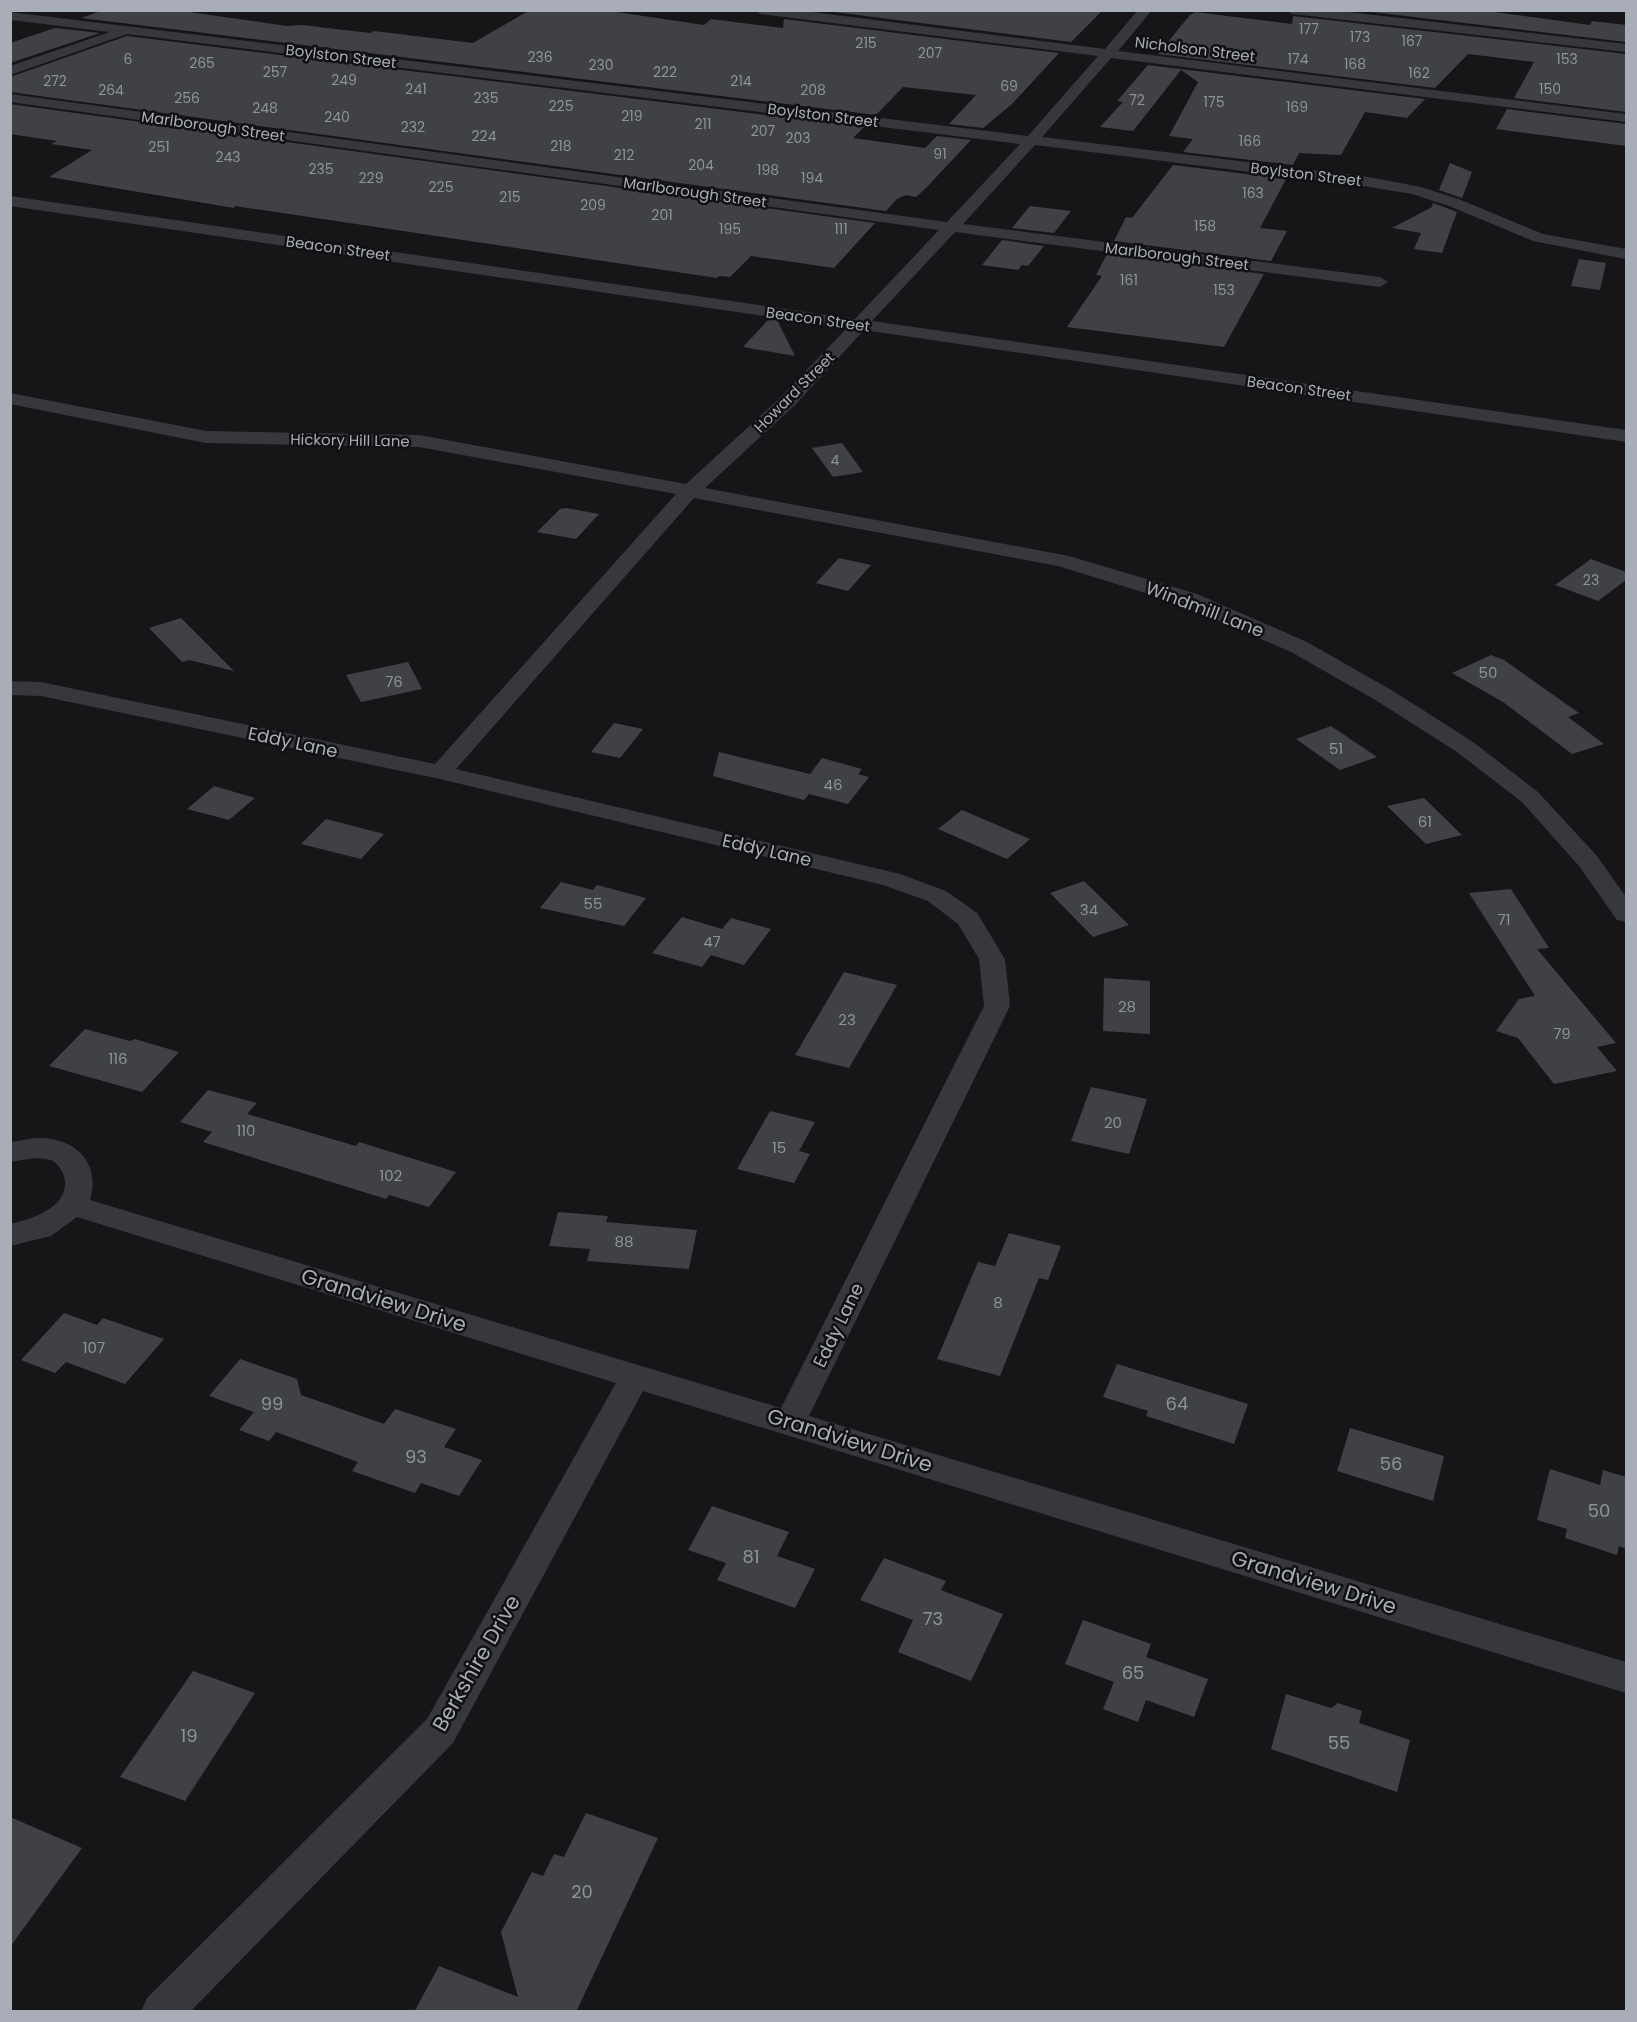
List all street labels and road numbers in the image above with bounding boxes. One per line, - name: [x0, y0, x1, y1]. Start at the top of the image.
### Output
- street label: Nicholson Street: [1134, 31, 1256, 67]
- street label: Boylston Street: [284, 39, 398, 73]
- street label: Boylston Street: [766, 98, 880, 132]
- street label: Marlborough Street: [140, 106, 286, 146]
- street label: Boylston Street: [1249, 157, 1363, 191]
- street label: Marlborough Street: [622, 172, 768, 212]
- street label: Beacon Street: [285, 230, 391, 266]
- street label: Marlborough Street: [1104, 237, 1250, 275]
- street label: Beacon Street: [765, 301, 871, 337]
- street label: Howard Street: [749, 347, 839, 437]
- street label: Beacon Street: [1246, 370, 1352, 406]
- street label: Hickory Hill Lane: [290, 428, 410, 452]
- street label: Windmill Lane: [1142, 575, 1268, 643]
- street label: Eddy Lane: [246, 720, 340, 764]
- street label: Eddy Lane: [720, 828, 814, 872]
- street label: Grandview Drive: [298, 1261, 470, 1339]
- street label: Eddy Lane: [807, 1279, 869, 1371]
- street label: Grandview Drive: [764, 1401, 936, 1479]
- street label: Grandview Drive: [1228, 1543, 1400, 1621]
- street label: Berkshire Drive: [425, 1589, 527, 1737]

